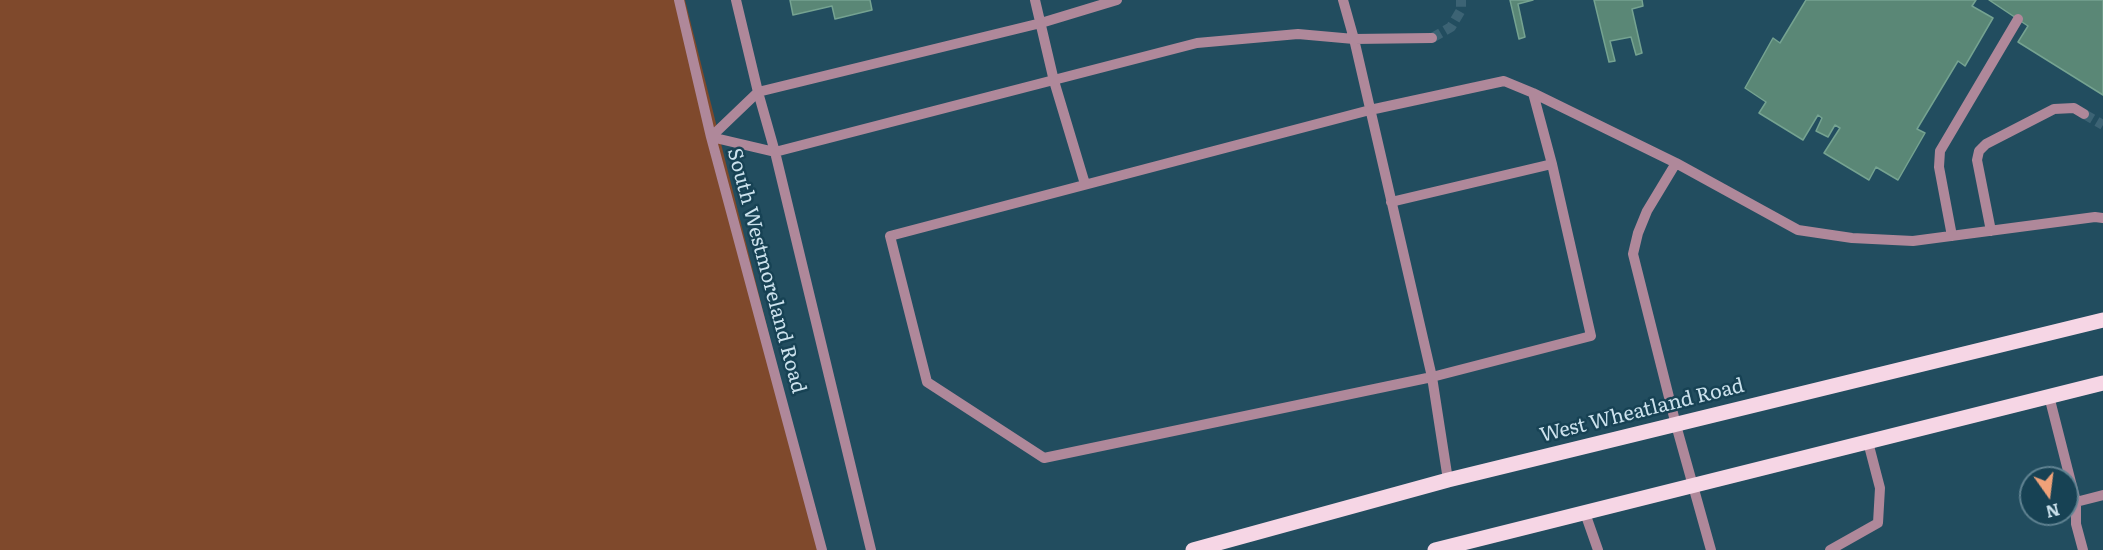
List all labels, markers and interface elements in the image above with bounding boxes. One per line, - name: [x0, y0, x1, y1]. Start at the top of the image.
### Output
- street label: South Westmoreland Road: [722, 146, 810, 396]
- street label: West Wheatland Road: [1537, 374, 1747, 448]
- north arrow: [2019, 466, 2079, 526]
- text: N: [2043, 498, 2062, 525]

